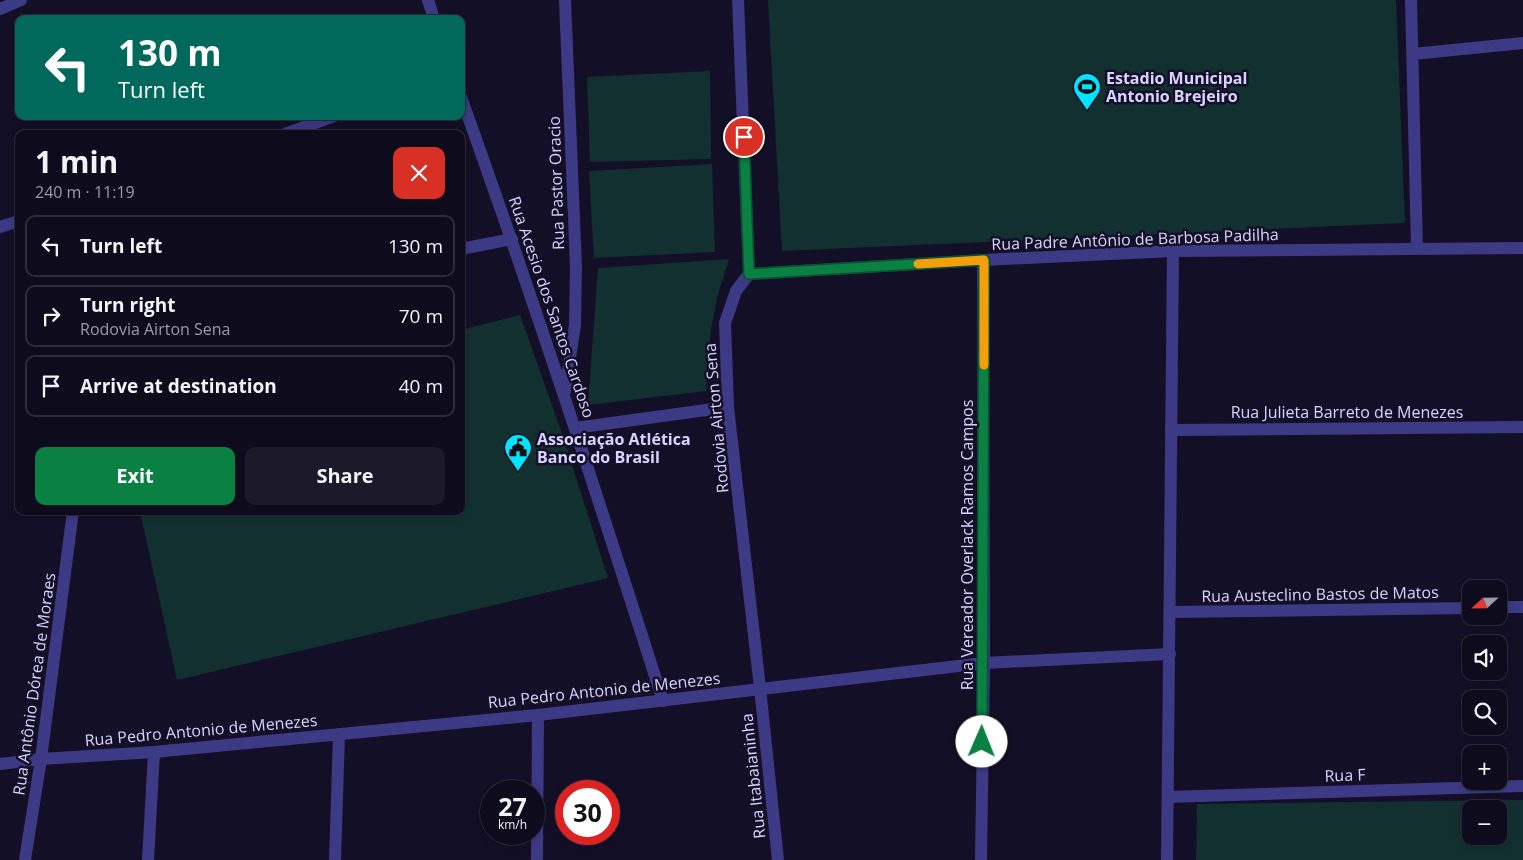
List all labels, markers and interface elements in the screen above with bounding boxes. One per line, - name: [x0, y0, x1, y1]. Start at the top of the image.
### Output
- text: 130 m: [118, 29, 222, 76]
- icon: left: [35, 35, 100, 100]
- place label: Estadio Municipal Antonio Brejeiro: [1106, 67, 1247, 107]
- sports icon: Estadio Municipal Antonio Brejeiro: [1072, 72, 1102, 111]
- text: Turn left: [118, 74, 205, 104]
- street label: Rua Pastor Oracio: [543, 116, 569, 250]
- pin: [723, 116, 765, 158]
- icon: arrive: [730, 123, 758, 151]
- text: 1 min: [35, 141, 118, 182]
- button: close: [393, 147, 445, 199]
- text: 240 m · 11:19: [35, 181, 135, 203]
- street label: Rua Acesio dos Santos Cardoso: [504, 193, 600, 421]
- street label: Rua Padre Antônio de Barbosa Padilha: [991, 223, 1279, 255]
- icon: left: [37, 232, 65, 260]
- text: Turn left: [80, 233, 162, 259]
- text: 130 m: [388, 233, 443, 259]
- text: Turn right: [80, 292, 175, 318]
- icon: right: [37, 302, 65, 330]
- text: 70 m: [399, 303, 443, 329]
- text: Rodovia Airton Sena: [80, 318, 230, 340]
- street label: Rodovia Airton Sena: [698, 342, 734, 494]
- icon: arrive: [37, 372, 65, 400]
- text: Arrive at destination: [80, 373, 277, 399]
- text: 40 m: [399, 373, 443, 399]
- street label: Rua Vereador Overlack Ramos Campos: [956, 400, 978, 690]
- street label: Rua Julieta Barreto de Menezes: [1231, 401, 1463, 423]
- place label: Associação Atlética Banco do Brasil: [537, 428, 691, 468]
- public building icon: Associação Atlética Banco do Brasil: [503, 433, 533, 472]
- button: Exit: [35, 447, 235, 505]
- button: Share: [245, 447, 445, 505]
- street label: Rua Antônio Dórea de Moraes: [7, 571, 61, 797]
- north arrow: [1462, 580, 1508, 625]
- map controls: [1462, 580, 1507, 845]
- street label: Rua Austeclino Bastos de Matos: [1201, 581, 1439, 607]
- button: sound: [1462, 635, 1507, 680]
- street label: Rua Pedro Antonio de Menezes: [487, 667, 721, 713]
- button: search: [1462, 690, 1507, 735]
- street label: Rua Pedro Antonio de Menezes: [84, 709, 318, 751]
- street label: Rua Itabaianinha: [735, 712, 771, 840]
- position arrow: [955, 715, 1007, 767]
- button: +: [1462, 745, 1507, 790]
- street label: Rua F: [1324, 763, 1366, 787]
- speed limit sign: 30: [555, 780, 620, 845]
- text: 27: [498, 789, 527, 823]
- button: −: [1462, 800, 1507, 845]
- text: km/h: [498, 816, 527, 833]

